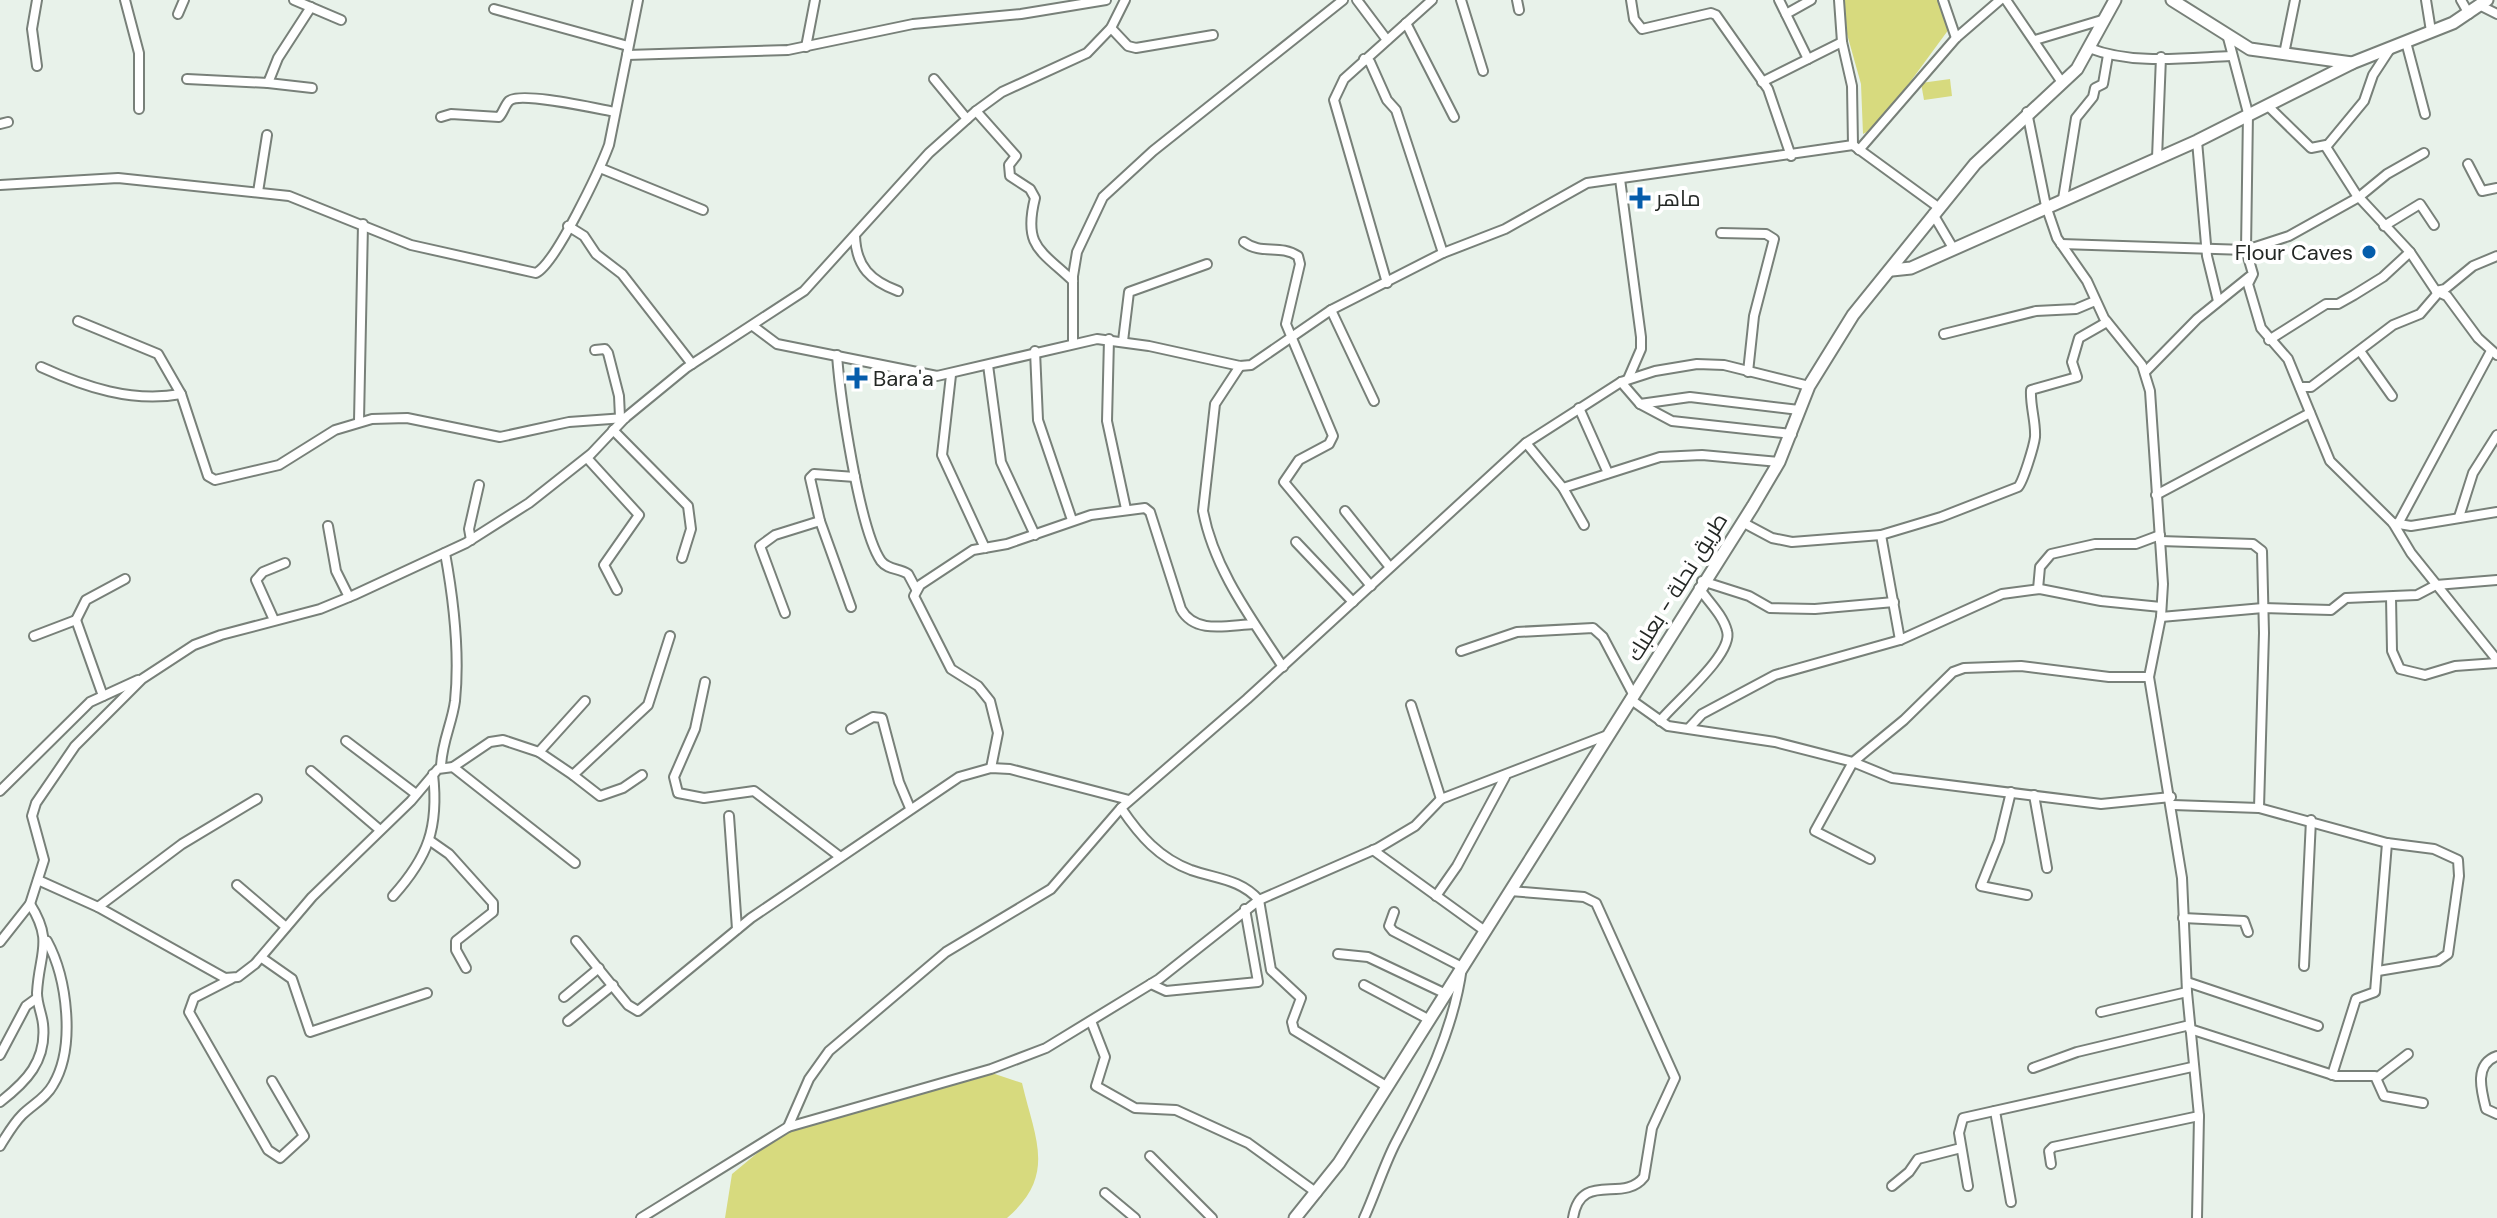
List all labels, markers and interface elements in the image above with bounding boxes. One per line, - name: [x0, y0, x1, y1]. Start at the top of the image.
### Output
- place label: ماهر: [1654, 184, 1701, 213]
- marker: ماهر: [1631, 189, 1649, 207]
- place label: Flour Caves: [2235, 238, 2353, 267]
- marker: Flour Caves: [2360, 243, 2378, 261]
- place label: Bara'a: [873, 364, 934, 393]
- marker: Bara'a: [848, 369, 866, 387]
- street label: طريق نحلة - بعلبك: [1620, 507, 1734, 667]

